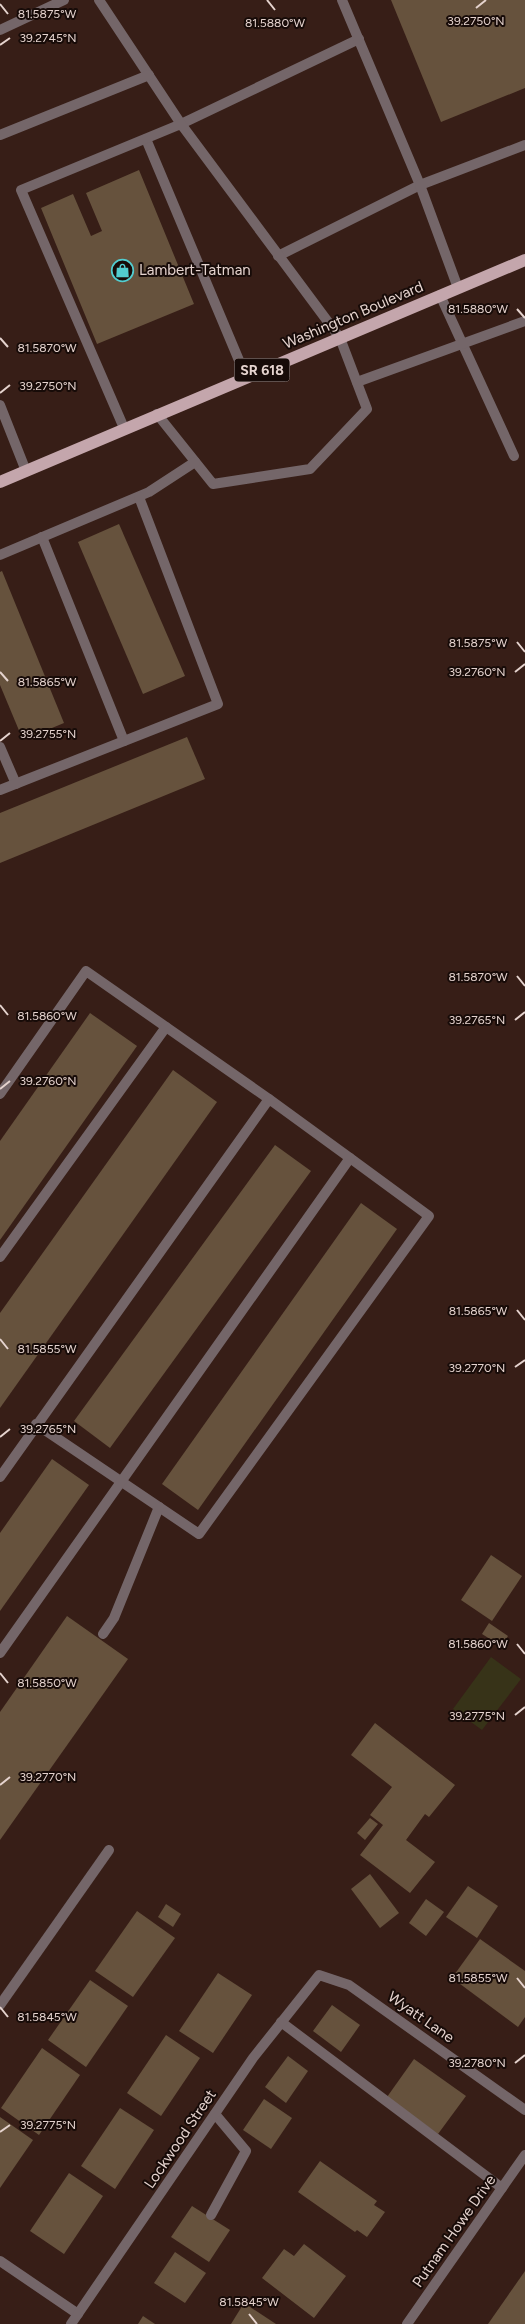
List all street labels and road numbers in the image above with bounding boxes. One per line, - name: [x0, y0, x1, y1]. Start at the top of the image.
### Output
- street label: Washington Boulevard: [280, 277, 426, 353]
- road number: SR 618: [234, 358, 290, 382]
- street label: Wyatt Lane: [384, 1988, 458, 2046]
- street label: Lockwood Street: [140, 2086, 220, 2192]
- street label: Putnam Howe Drive: [408, 2171, 500, 2291]

